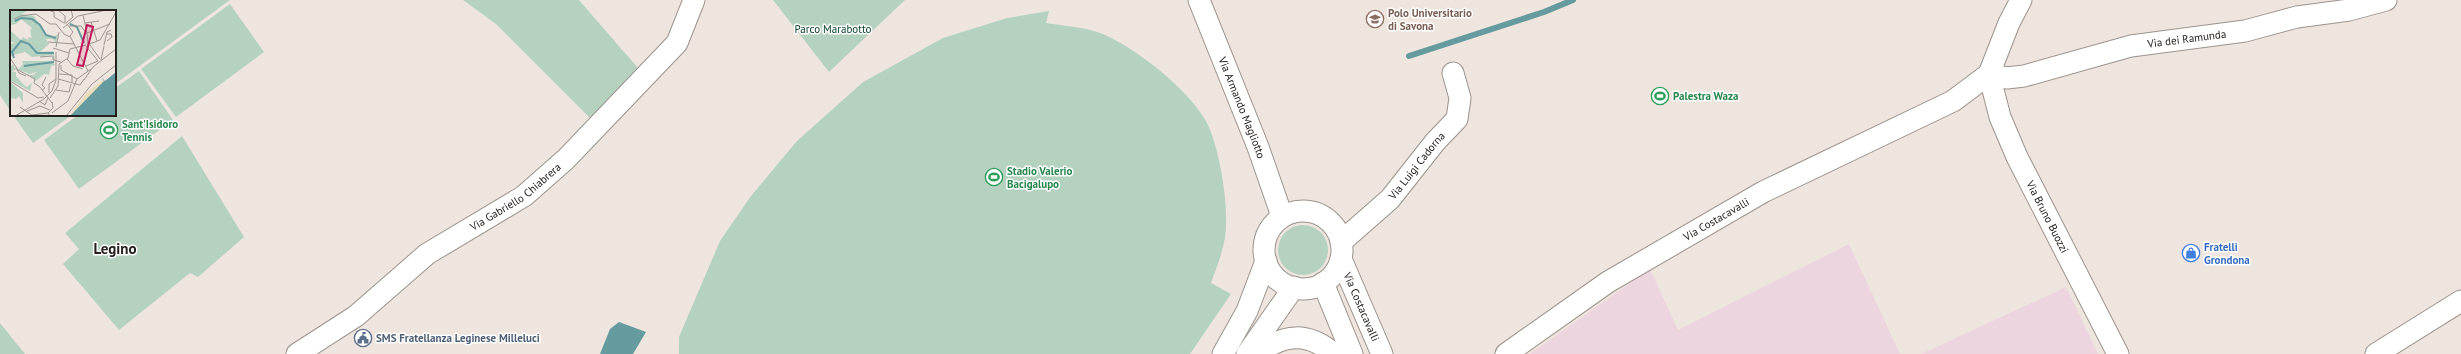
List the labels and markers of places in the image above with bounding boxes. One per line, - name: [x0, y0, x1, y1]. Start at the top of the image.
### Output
- place label: Polo Universitario di Savona: [1388, 6, 1472, 33]
- school or university icon: Polo Universitario di Savona: [1365, 9, 1385, 29]
- sports icon: Palestra Waza: [1650, 86, 1670, 106]
- place label: Palestra Waza: [1673, 89, 1738, 103]
- place label: Sant'Isidoro Tennis: [122, 117, 178, 144]
- sports icon: Sant'Isidoro Tennis: [99, 120, 119, 140]
- place label: Stadio Valerio Bacigalupo: [1007, 164, 1072, 191]
- sports icon: Stadio Valerio Bacigalupo: [984, 167, 1004, 187]
- place label: Fratelli Grondona: [2204, 240, 2250, 267]
- shop icon: Fratelli Grondona: [2181, 243, 2201, 263]
- public building icon: SMS Fratellanza Leginese Milleluci: [353, 328, 373, 348]
- place label: SMS Fratellanza Leginese Milleluci: [376, 331, 540, 345]

